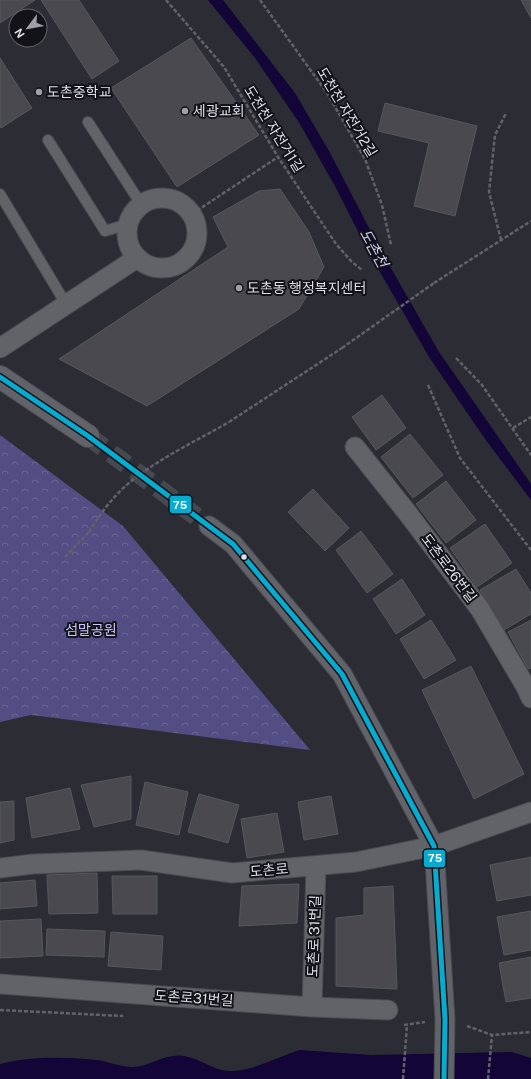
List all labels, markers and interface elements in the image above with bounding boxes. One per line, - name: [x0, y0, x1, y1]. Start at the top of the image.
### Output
- north arrow: [8, 8, 48, 48]
- text: N: [12, 26, 27, 40]
- street label: 도천천 자전거2길: [314, 64, 380, 160]
- street label: 도천천 자전거1길: [241, 83, 307, 175]
- place label: 도촌중학교: [47, 84, 112, 100]
- marker: 도촌중학교: [34, 87, 44, 97]
- place label: 세광교회: [193, 103, 245, 119]
- marker: 세광교회: [180, 106, 190, 116]
- water label: 도촌천: [357, 226, 393, 272]
- place label: 도촌동 행정복지센터: [247, 280, 366, 296]
- marker: 도촌동 행정복지센터: [234, 283, 244, 293]
- line badge: 75: [169, 495, 192, 514]
- text: 75: [173, 499, 187, 511]
- street label: 도촌로26번길: [418, 531, 480, 605]
- unlabelled marker: [239, 552, 249, 562]
- park label: 섬말공원: [65, 622, 117, 638]
- line badge: 75: [423, 849, 446, 868]
- text: 75: [428, 852, 442, 864]
- street label: 도촌로: [249, 860, 289, 880]
- street label: 도촌로 31번길: [305, 895, 323, 977]
- street label: 도촌로31번길: [154, 987, 234, 1009]

